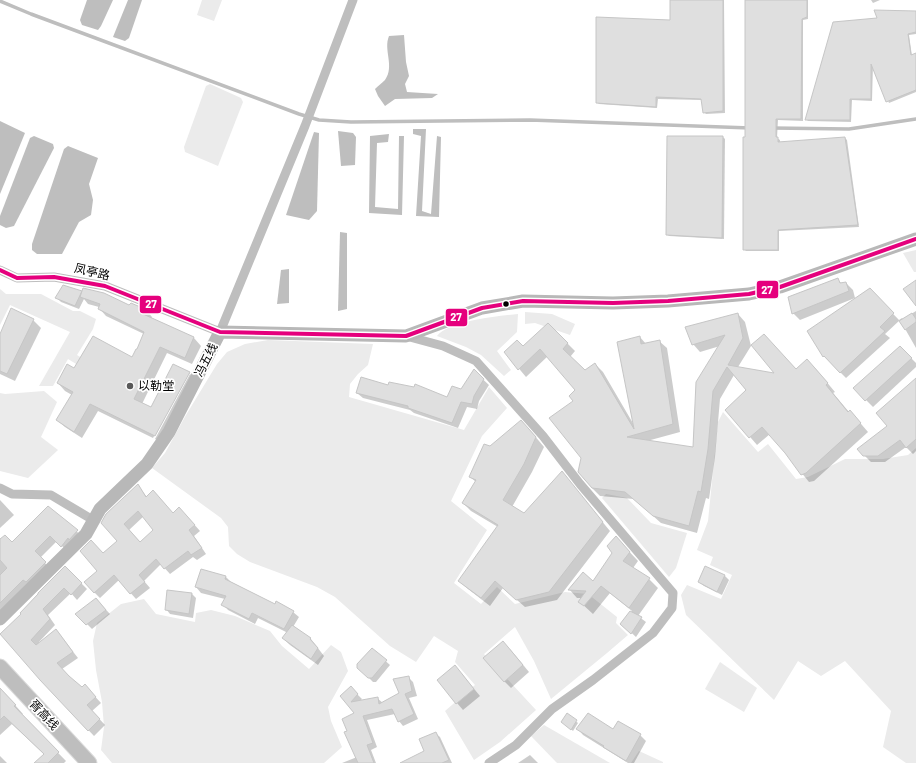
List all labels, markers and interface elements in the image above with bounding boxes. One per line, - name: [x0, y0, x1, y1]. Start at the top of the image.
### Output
- street label: 凤亭路: [73, 260, 111, 282]
- line badge: 27: [756, 280, 779, 299]
- text: 27: [761, 283, 773, 296]
- line badge: 27: [139, 295, 162, 314]
- text: 27: [145, 297, 157, 310]
- unlabelled marker: [501, 299, 511, 309]
- line badge: 27: [445, 308, 468, 327]
- text: 27: [450, 310, 462, 323]
- street label: 冯五线: [191, 340, 220, 379]
- place label: 以勒堂: [138, 378, 174, 392]
- marker: 以勒堂: [125, 381, 135, 391]
- street label: 胥高线: [27, 696, 62, 732]

